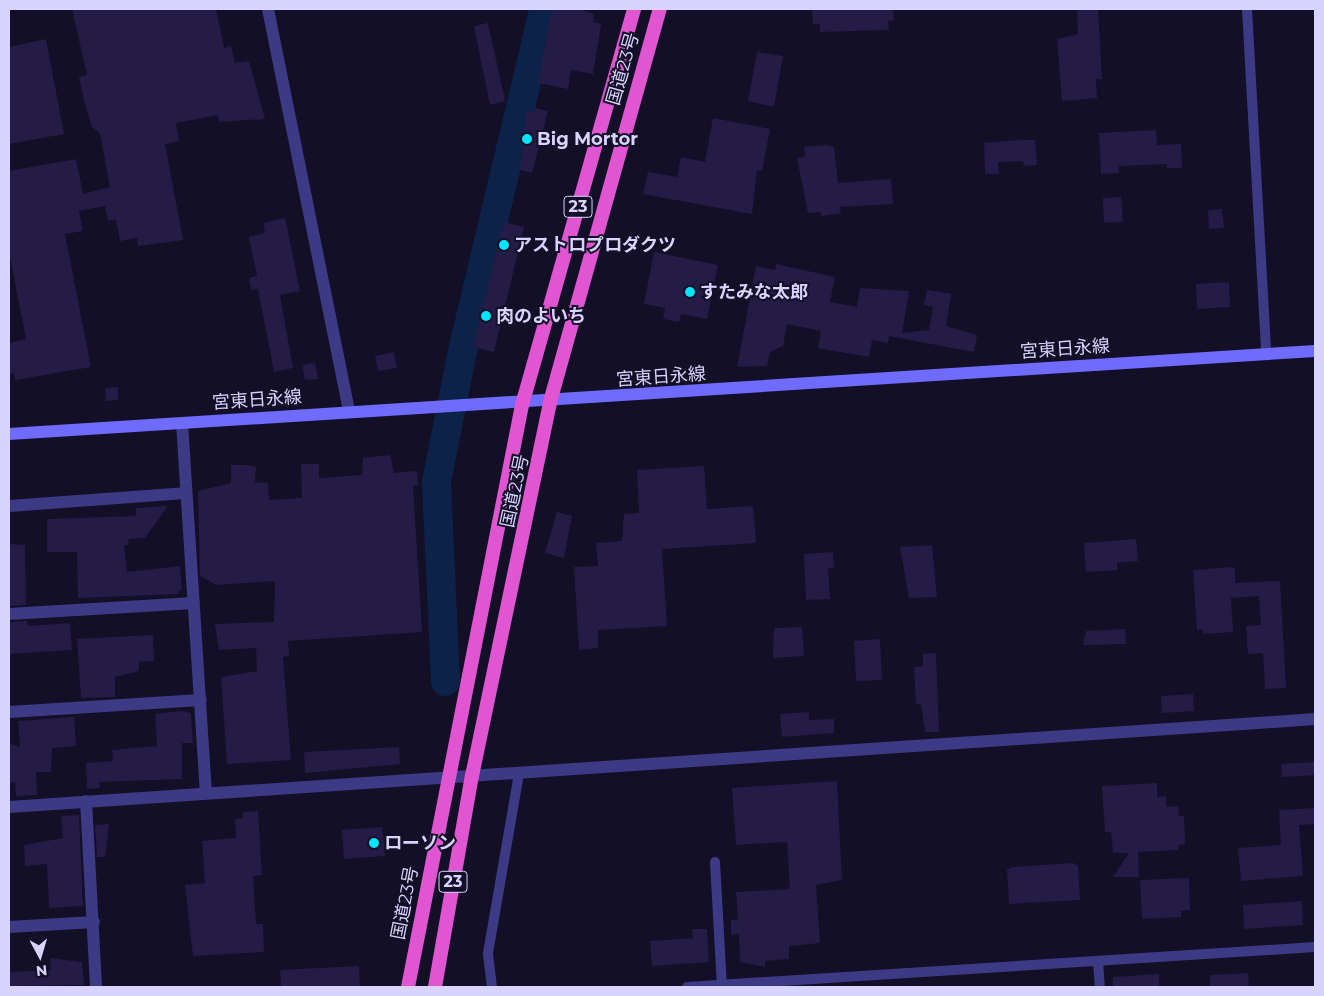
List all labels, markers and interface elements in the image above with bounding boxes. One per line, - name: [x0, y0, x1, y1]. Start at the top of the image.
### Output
- street label: 国道23号: [602, 30, 644, 108]
- place label: Big Mortor: [537, 128, 638, 150]
- marker: Big Mortor: [521, 133, 533, 145]
- road number: 23: [563, 193, 593, 220]
- place label: アストロプロダクツ: [514, 234, 676, 256]
- marker: アストロプロダクツ: [498, 239, 510, 251]
- place label: すたみな太郎: [700, 281, 808, 303]
- marker: すたみな太郎: [684, 286, 696, 298]
- place label: 肉のよいち: [496, 305, 586, 327]
- marker: 肉のよいち: [480, 310, 492, 322]
- street label: 宮東日永線: [1019, 335, 1111, 363]
- street label: 宮東日永線: [615, 363, 707, 391]
- street label: 宮東日永線: [211, 386, 303, 414]
- street label: 国道23号: [497, 452, 533, 530]
- place label: ローソン: [384, 832, 456, 854]
- marker: ローソン: [368, 837, 380, 849]
- street label: 国道23号: [387, 864, 423, 942]
- road number: 23: [438, 869, 468, 896]
- north arrow: [15, 931, 65, 981]
- text: N: [35, 961, 48, 980]

